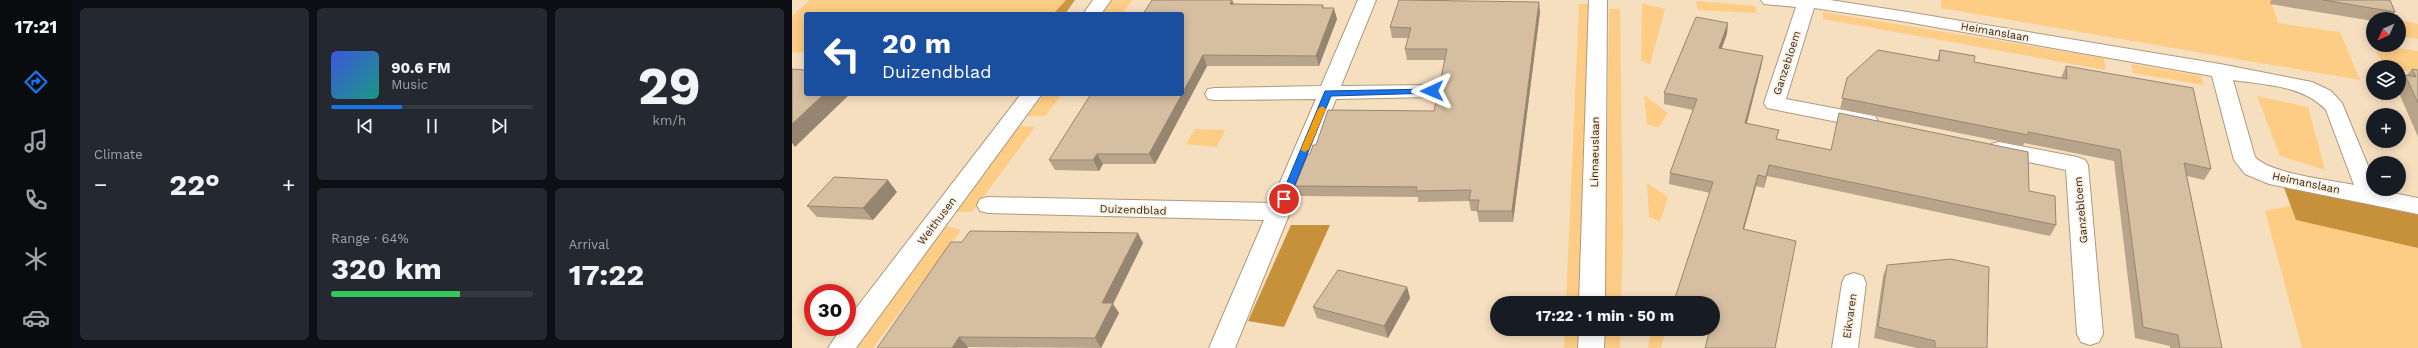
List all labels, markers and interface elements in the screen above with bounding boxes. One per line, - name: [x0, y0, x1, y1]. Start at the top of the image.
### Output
- north arrow: [2366, 12, 2406, 52]
- map controls: [2366, 12, 2406, 196]
- text: 17:21: [15, 16, 57, 37]
- street label: Heimanslaan: [1960, 20, 2030, 44]
- text: 20 m: [882, 27, 951, 60]
- icon: left: [816, 28, 868, 80]
- street label: Ganzebloem: [1770, 29, 1804, 97]
- text: 29: [638, 56, 701, 117]
- text: 90.6 FM: [391, 59, 451, 77]
- button: layers: [2366, 60, 2406, 100]
- text: Duizendblad: [882, 61, 991, 82]
- icon: directions: [22, 68, 50, 96]
- position arrow: [1411, 70, 1453, 112]
- text: Music: [391, 77, 428, 92]
- button: +: [2366, 108, 2406, 148]
- text: km/h: [653, 113, 686, 128]
- icon: previous: [354, 115, 376, 137]
- icon: pause: [421, 115, 443, 137]
- icon: next: [488, 115, 510, 137]
- street label: Linnaeuslaan: [1588, 116, 1602, 188]
- icon: music: [22, 127, 50, 155]
- text: Climate: [94, 147, 143, 162]
- button: −: [2366, 156, 2406, 196]
- text: 22°: [169, 167, 220, 202]
- street label: Heimanslaan: [2271, 169, 2341, 197]
- text: −: [94, 172, 107, 197]
- text: +: [282, 172, 295, 197]
- street label: Ganzebloem: [2072, 176, 2090, 244]
- pin: [1267, 182, 1301, 216]
- icon: phone: [22, 186, 50, 214]
- icon: arrive: [1273, 188, 1295, 210]
- street label: Weithusen: [915, 194, 959, 248]
- street label: Duizendblad: [1099, 202, 1167, 218]
- text: Range · 64%: [331, 231, 409, 246]
- text: Arrival: [569, 237, 609, 252]
- icon: climate: [22, 245, 50, 273]
- text: 320 km: [331, 251, 442, 286]
- text: 17:22: [569, 257, 644, 292]
- speed limit sign: 30: [804, 284, 856, 336]
- street label: Eikvaren: [1840, 293, 1860, 339]
- icon: car: [22, 304, 50, 332]
- text: 17:22 · 1 min · 50 m: [1536, 307, 1674, 325]

